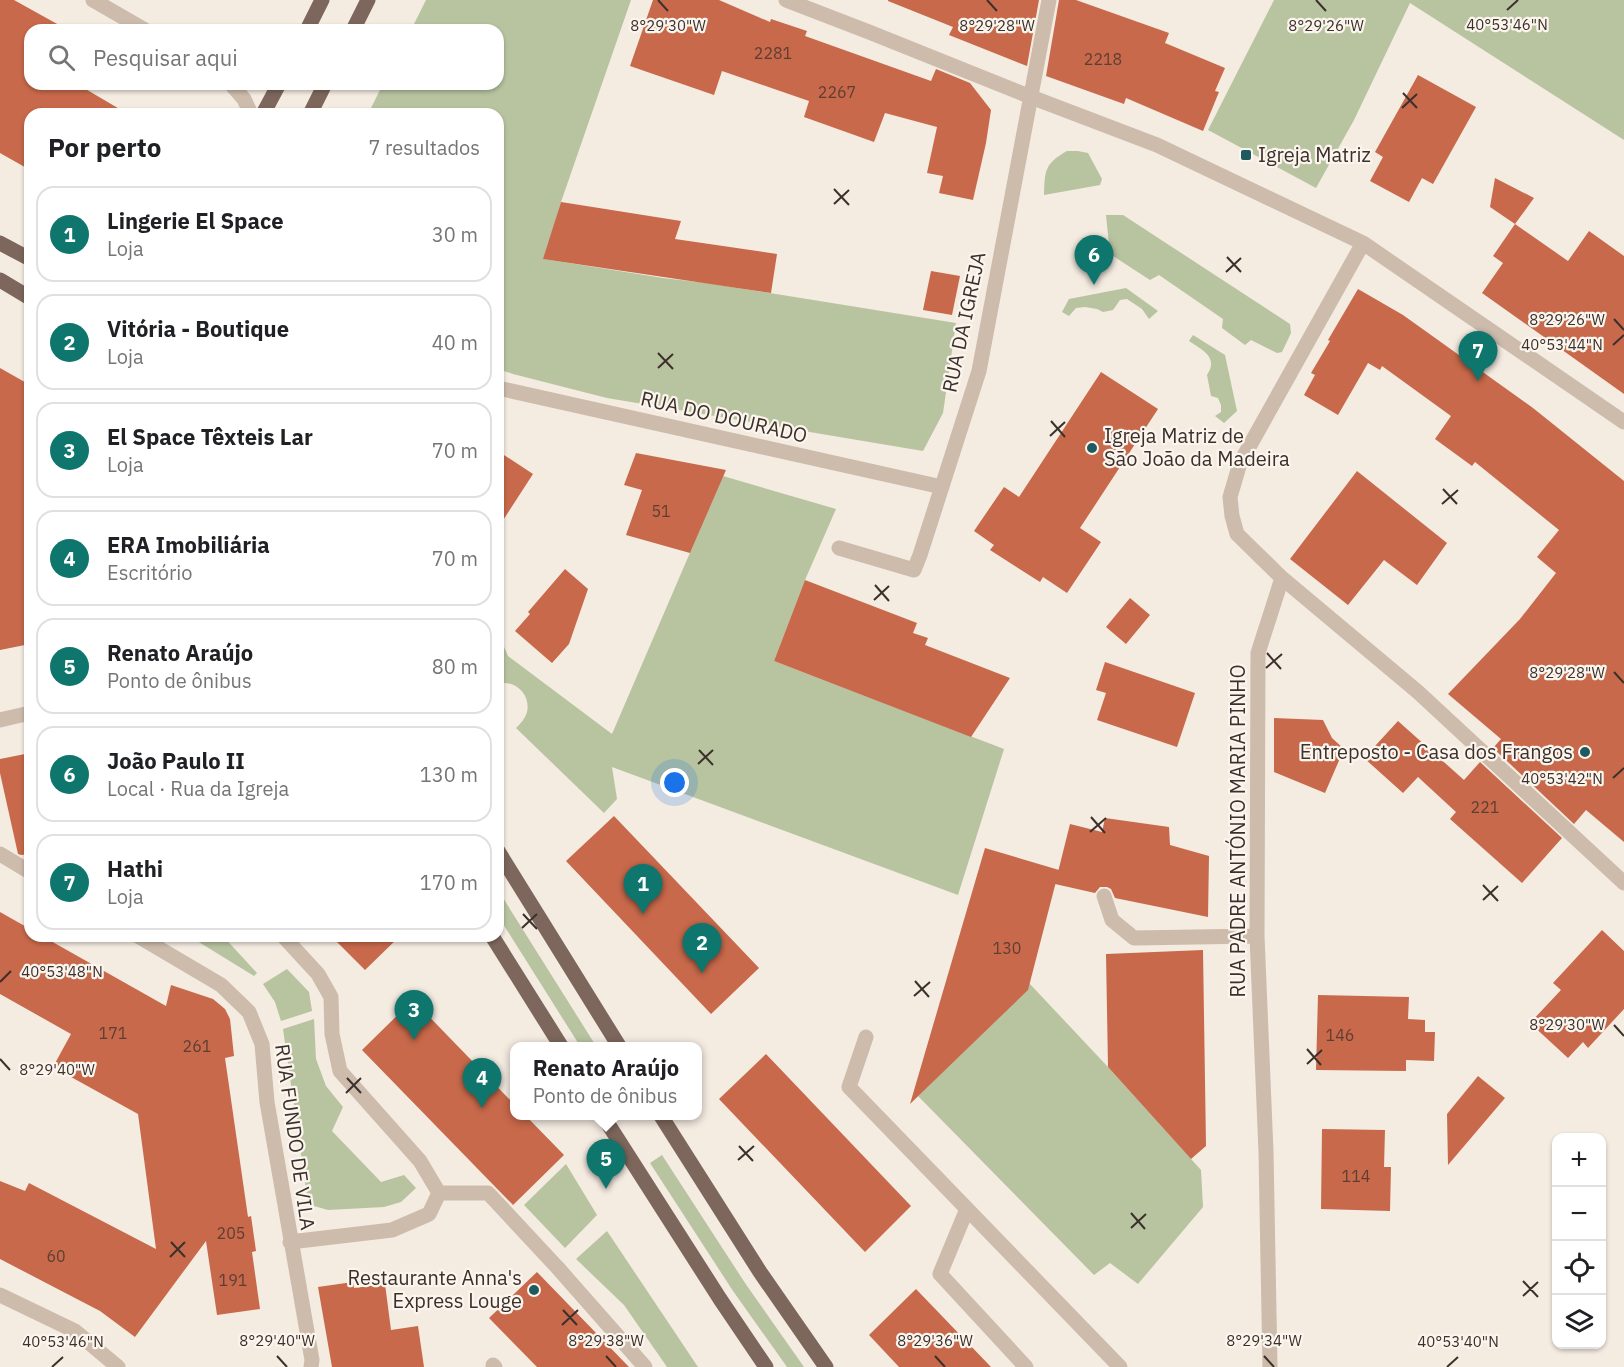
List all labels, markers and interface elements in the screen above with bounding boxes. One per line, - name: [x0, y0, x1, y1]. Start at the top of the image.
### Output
- text: 40°53'46"N: [1466, 15, 1548, 34]
- text: 8°29'30"W: [630, 16, 706, 35]
- text: 8°29'28"W: [959, 16, 1035, 35]
- text: 8°29'26"W: [1288, 16, 1364, 35]
- search box: [24, 24, 504, 90]
- icon: search: [45, 41, 78, 74]
- text: Pesquisar aqui: [93, 43, 238, 72]
- house number: 2281: [754, 43, 792, 63]
- house number: 2218: [1084, 49, 1122, 69]
- house number: 2267: [818, 82, 856, 102]
- text: Por perto: [48, 130, 161, 164]
- text: 7 resultados: [368, 134, 480, 161]
- place label: Igreja Matriz: [1258, 141, 1371, 168]
- marker: Igreja Matriz: [1239, 148, 1253, 162]
- text: Lingerie El Space: [107, 206, 284, 235]
- text: 1: [64, 221, 76, 248]
- text: 30 m: [432, 221, 478, 248]
- text: Loja: [107, 235, 144, 262]
- pin: 6: [1074, 236, 1114, 285]
- street label: RUA DA IGREJA: [935, 249, 992, 395]
- text: 8°29'26"W: [1529, 310, 1605, 329]
- text: Vitória - Boutique: [107, 314, 289, 343]
- text: 2: [64, 329, 76, 356]
- text: 40 m: [432, 329, 478, 356]
- pin: 7: [1458, 332, 1498, 381]
- text: 40°53'44"N: [1521, 335, 1603, 354]
- text: Loja: [107, 343, 144, 370]
- street label: RUA DO DOURADO: [638, 384, 810, 449]
- text: El Space Têxteis Lar: [107, 422, 313, 451]
- place label: Igreja Matriz de São João da Madeira: [1104, 422, 1290, 472]
- text: 3: [64, 437, 76, 464]
- text: 70 m: [432, 437, 478, 464]
- marker: Igreja Matriz de São João da Madeira: [1085, 441, 1099, 455]
- text: Loja: [107, 451, 144, 478]
- house number: 51: [651, 501, 671, 521]
- text: ERA Imobiliária: [107, 530, 270, 559]
- text: 4: [64, 545, 76, 572]
- text: 70 m: [432, 545, 478, 572]
- text: Escritório: [107, 559, 192, 586]
- text: Renato Araújo: [107, 638, 253, 667]
- text: 5: [64, 653, 76, 680]
- text: 80 m: [432, 653, 478, 680]
- text: 8°29'28"W: [1529, 663, 1605, 682]
- street label: RUA PADRE ANTÓNIO MARIA PINHO: [1224, 664, 1251, 998]
- text: Ponto de ônibus: [107, 667, 252, 694]
- place label: Entreposto - Casa dos Frangos: [1300, 738, 1573, 765]
- marker: Entreposto - Casa dos Frangos: [1578, 745, 1592, 759]
- text: João Paulo II: [107, 746, 245, 775]
- text: 6: [64, 761, 76, 788]
- text: 130 m: [420, 761, 478, 788]
- your location: [660, 768, 689, 797]
- text: 40°53'42"N: [1521, 769, 1603, 788]
- text: Local · Rua da Igreja: [107, 775, 289, 802]
- house number: 221: [1471, 797, 1499, 817]
- text: Hathi: [107, 854, 163, 883]
- pin: 1: [624, 864, 662, 914]
- text: 7: [64, 869, 76, 896]
- text: 170 m: [420, 869, 478, 896]
- text: Loja: [107, 883, 144, 910]
- pin: 2: [682, 924, 722, 973]
- house number: 130: [993, 938, 1021, 958]
- text: 40°53'48"N: [21, 962, 103, 981]
- pin: 3: [394, 990, 434, 1040]
- text: 8°29'30"W: [1529, 1015, 1605, 1034]
- house number: 171: [99, 1023, 127, 1043]
- house number: 146: [1326, 1025, 1354, 1045]
- house number: 261: [183, 1036, 211, 1056]
- street label: RUA FUNDO DE VILA: [269, 1042, 322, 1232]
- popup: [510, 1042, 702, 1120]
- text: Renato Araújo: [533, 1053, 679, 1082]
- pin: 4: [462, 1058, 502, 1108]
- text: 8°29'40"W: [19, 1060, 95, 1079]
- text: Ponto de ônibus: [533, 1082, 678, 1109]
- map controls: [1552, 1133, 1606, 1349]
- button: +: [1552, 1133, 1606, 1187]
- pin: 5: [586, 1140, 626, 1189]
- house number: 114: [1342, 1166, 1370, 1186]
- button: −: [1552, 1187, 1606, 1241]
- house number: 205: [217, 1223, 245, 1243]
- button: locate: [1552, 1241, 1606, 1295]
- house number: 60: [46, 1246, 66, 1266]
- place label: Restaurante Anna's Express Louge: [347, 1264, 522, 1314]
- house number: 191: [219, 1270, 247, 1290]
- marker: Restaurante Anna's Express Louge: [527, 1283, 541, 1297]
- button: layers: [1552, 1295, 1606, 1349]
- text: 8°29'40"W: [239, 1331, 315, 1350]
- text: 8°29'38"W: [568, 1331, 644, 1350]
- text: 8°29'36"W: [897, 1331, 973, 1350]
- text: 8°29'34"W: [1226, 1331, 1302, 1350]
- text: 40°53'46"N: [22, 1332, 104, 1351]
- text: 40°53'40"N: [1417, 1332, 1499, 1351]

